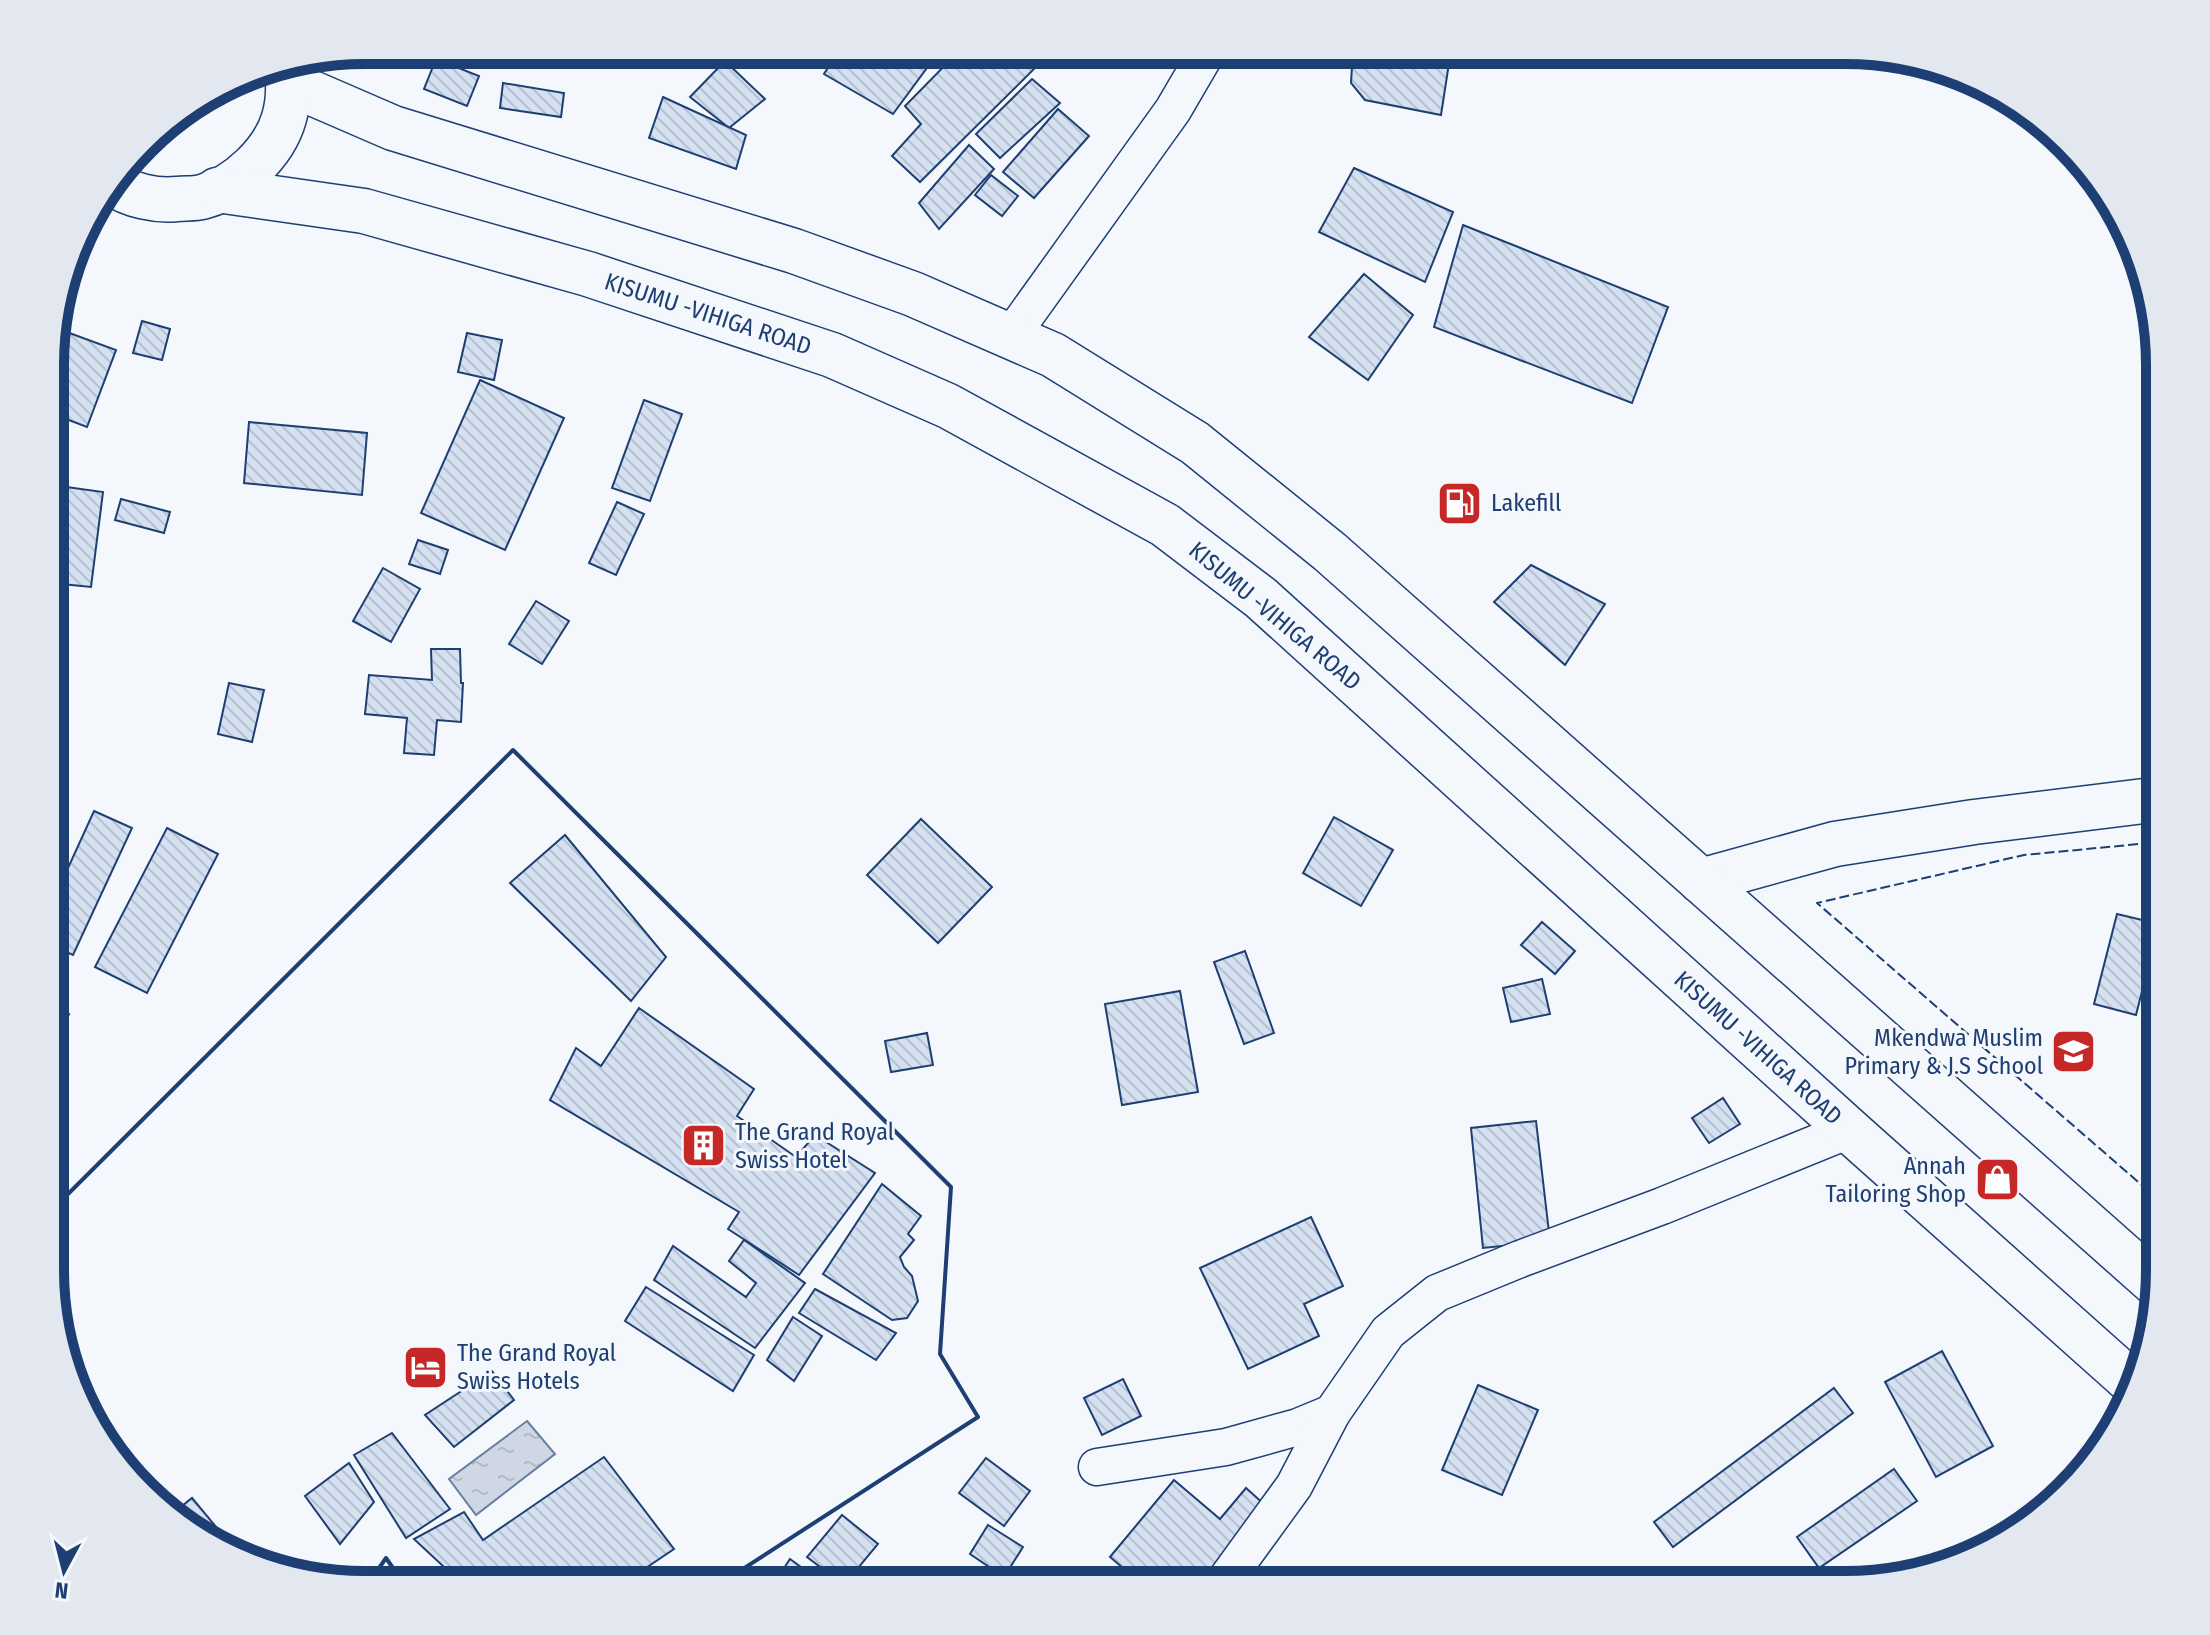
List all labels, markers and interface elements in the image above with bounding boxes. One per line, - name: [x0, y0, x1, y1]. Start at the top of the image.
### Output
- street label: KISUMU -VIHIGA ROAD: [601, 267, 815, 361]
- fuel station icon: Lakefill: [1436, 479, 1484, 527]
- place label: Lakefill: [1491, 489, 1561, 517]
- street label: KISUMU -VIHIGA ROAD: [1183, 536, 1367, 696]
- street label: KISUMU -VIHIGA ROAD: [1668, 965, 1848, 1131]
- place label: Mkendwa Muslim Primary & J.S School: [1844, 1024, 2043, 1080]
- school or university icon: Mkendwa Muslim Primary & J.S School: [2050, 1028, 2098, 1076]
- place label: The Grand Royal Swiss Hotel: [735, 1118, 894, 1174]
- building icon: The Grand Royal Swiss Hotel: [680, 1122, 728, 1170]
- place label: Annah Tailoring Shop: [1826, 1152, 1966, 1208]
- shop icon: Annah Tailoring Shop: [1973, 1156, 2021, 1204]
- place label: The Grand Royal Swiss Hotels: [457, 1339, 616, 1395]
- hotel icon: The Grand Royal Swiss Hotels: [402, 1343, 450, 1391]
- north arrow: [24, 1531, 104, 1611]
- text: N: [53, 1576, 70, 1605]

